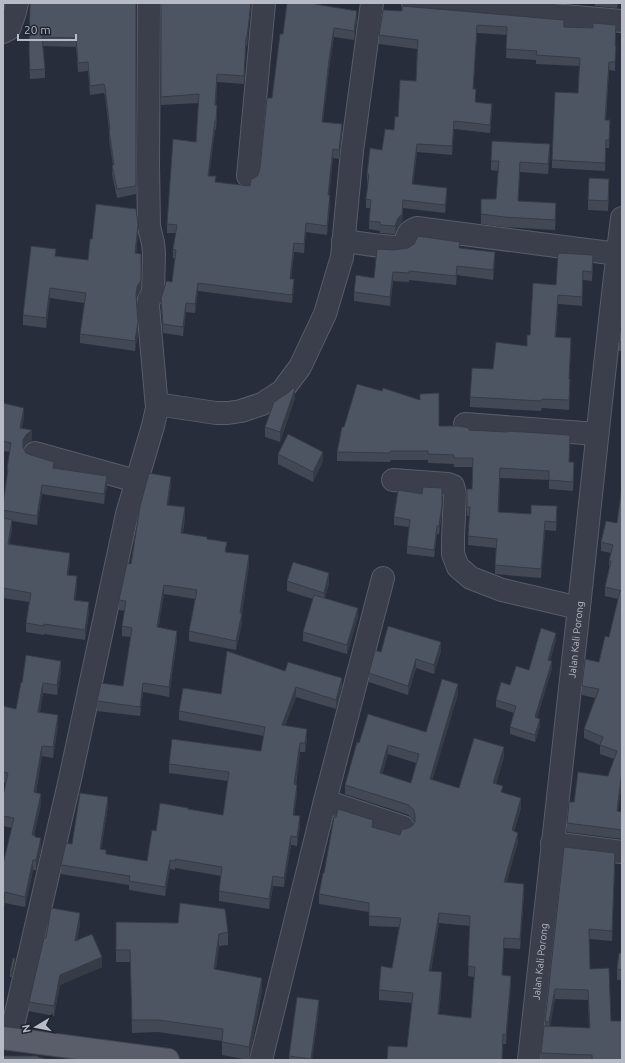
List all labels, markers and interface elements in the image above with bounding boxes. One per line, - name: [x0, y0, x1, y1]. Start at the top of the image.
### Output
- scale bar: [18, 16, 76, 42]
- text: 20 m: [24, 23, 51, 36]
- street label: Jalan Kali Porong: [566, 601, 586, 679]
- street label: Jalan Kali Porong: [530, 923, 550, 1001]
- north arrow: [16, 1007, 56, 1047]
- text: N: [20, 1024, 33, 1034]

